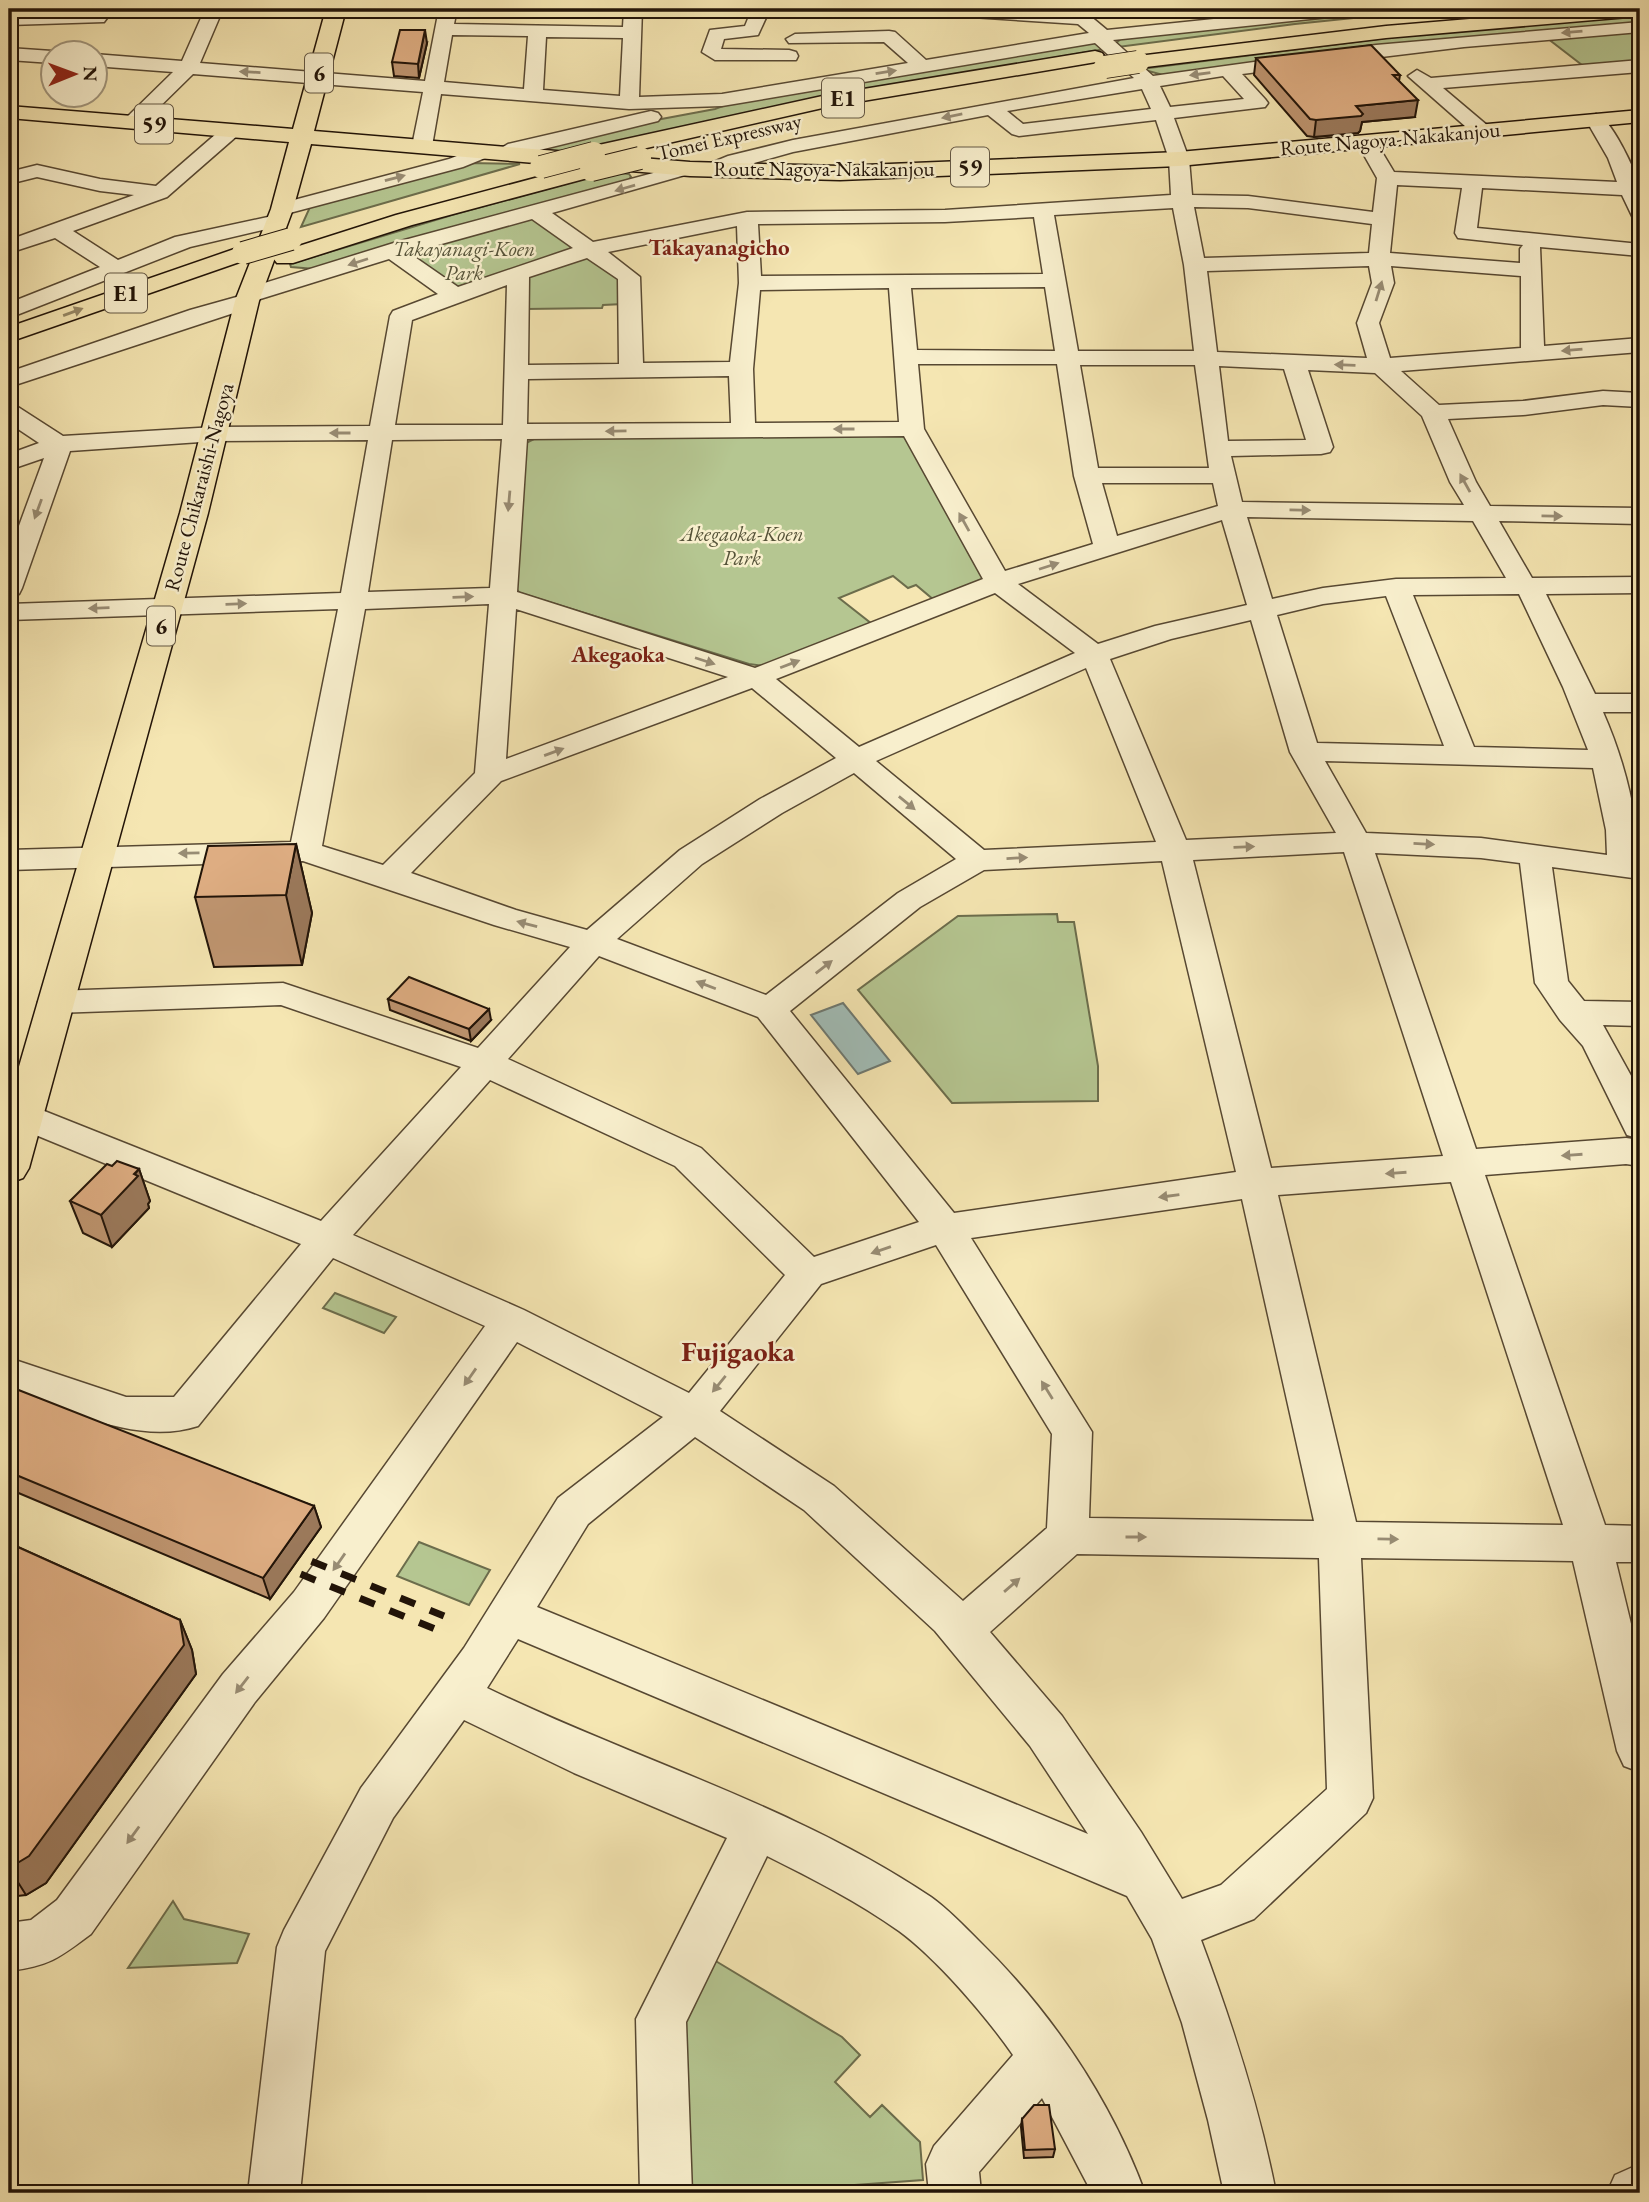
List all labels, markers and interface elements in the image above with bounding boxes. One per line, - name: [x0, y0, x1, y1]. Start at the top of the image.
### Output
- one-way arrow: [1561, 27, 1583, 38]
- north arrow: [38, 38, 108, 108]
- road number: 6: [305, 54, 333, 92]
- text: N: [78, 66, 103, 82]
- one-way arrow: [238, 66, 260, 77]
- one-way arrow: [875, 66, 897, 77]
- one-way arrow: [1189, 68, 1211, 79]
- road number: E1: [822, 78, 864, 118]
- road number: 59: [135, 105, 173, 144]
- street label: Tomei Expressway: [654, 107, 805, 166]
- one-way arrow: [941, 111, 963, 122]
- street label: Route Nagoya-Nakakanjou: [1279, 115, 1501, 162]
- road number: 59: [951, 148, 989, 186]
- street label: Route Nagoya-Nakakanjou: [713, 155, 935, 182]
- one-way arrow: [385, 173, 406, 183]
- one-way arrow: [614, 183, 635, 193]
- district label: Takayanagicho: [648, 232, 790, 262]
- park label: Takayanagi-Koen Park: [393, 235, 535, 286]
- one-way arrow: [348, 257, 369, 267]
- road number: E1: [105, 274, 147, 312]
- one-way arrow: [1375, 281, 1385, 302]
- one-way arrow: [62, 306, 83, 317]
- one-way arrow: [1561, 345, 1583, 356]
- one-way arrow: [1334, 359, 1356, 370]
- street label: Route Chikaraishi-Nagoya: [158, 379, 240, 594]
- one-way arrow: [832, 423, 854, 435]
- one-way arrow: [605, 426, 627, 437]
- one-way arrow: [328, 427, 350, 439]
- one-way arrow: [1459, 474, 1471, 493]
- one-way arrow: [504, 490, 515, 512]
- one-way arrow: [32, 499, 43, 520]
- one-way arrow: [1289, 504, 1311, 516]
- one-way arrow: [1541, 511, 1563, 522]
- one-way arrow: [958, 512, 970, 532]
- park label: Akegaoka-Koen Park: [678, 520, 804, 571]
- one-way arrow: [1038, 561, 1059, 571]
- one-way arrow: [452, 591, 474, 603]
- one-way arrow: [225, 598, 247, 609]
- one-way arrow: [88, 603, 110, 614]
- road number: 6: [147, 606, 175, 646]
- district label: Akegaoka: [570, 639, 666, 669]
- one-way arrow: [695, 656, 716, 666]
- one-way arrow: [780, 658, 801, 669]
- one-way arrow: [543, 746, 564, 757]
- one-way arrow: [898, 796, 916, 811]
- one-way arrow: [1414, 838, 1436, 849]
- one-way arrow: [1233, 841, 1255, 852]
- one-way arrow: [177, 848, 199, 859]
- one-way arrow: [1006, 852, 1028, 863]
- one-way arrow: [515, 918, 537, 929]
- one-way arrow: [814, 960, 832, 975]
- one-way arrow: [696, 979, 717, 990]
- one-way arrow: [1561, 1150, 1583, 1161]
- one-way arrow: [1384, 1168, 1406, 1179]
- one-way arrow: [1158, 1190, 1180, 1201]
- one-way arrow: [870, 1245, 891, 1255]
- district label: Fujigaoka: [681, 1333, 795, 1369]
- one-way arrow: [463, 1368, 477, 1386]
- one-way arrow: [712, 1375, 727, 1393]
- one-way arrow: [1040, 1381, 1053, 1400]
- one-way arrow: [1125, 1531, 1147, 1542]
- one-way arrow: [1377, 1533, 1399, 1545]
- one-way arrow: [332, 1553, 346, 1571]
- one-way arrow: [1003, 1577, 1021, 1593]
- one-way arrow: [234, 1675, 249, 1693]
- one-way arrow: [126, 1826, 140, 1844]

